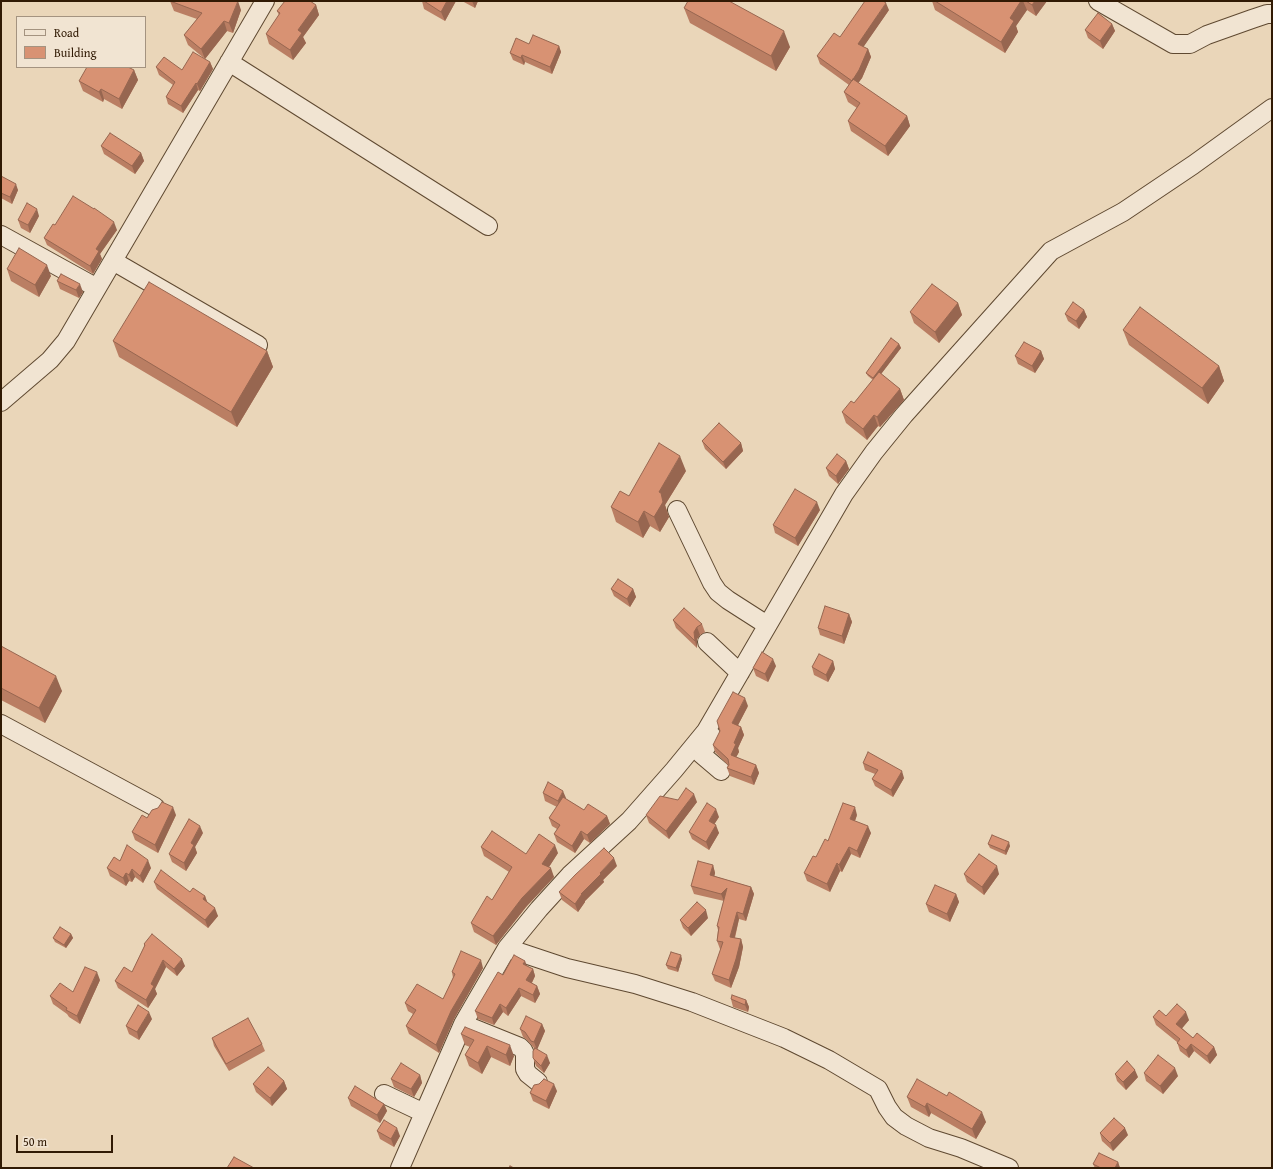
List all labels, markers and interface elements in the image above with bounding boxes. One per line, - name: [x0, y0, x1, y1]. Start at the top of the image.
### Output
- legend: [16, 16, 146, 68]
- text: Road: [54, 24, 79, 41]
- text: Building: [54, 44, 97, 61]
- scale bar: [18, 1127, 115, 1153]
- text: 50 m: [23, 1133, 47, 1150]

